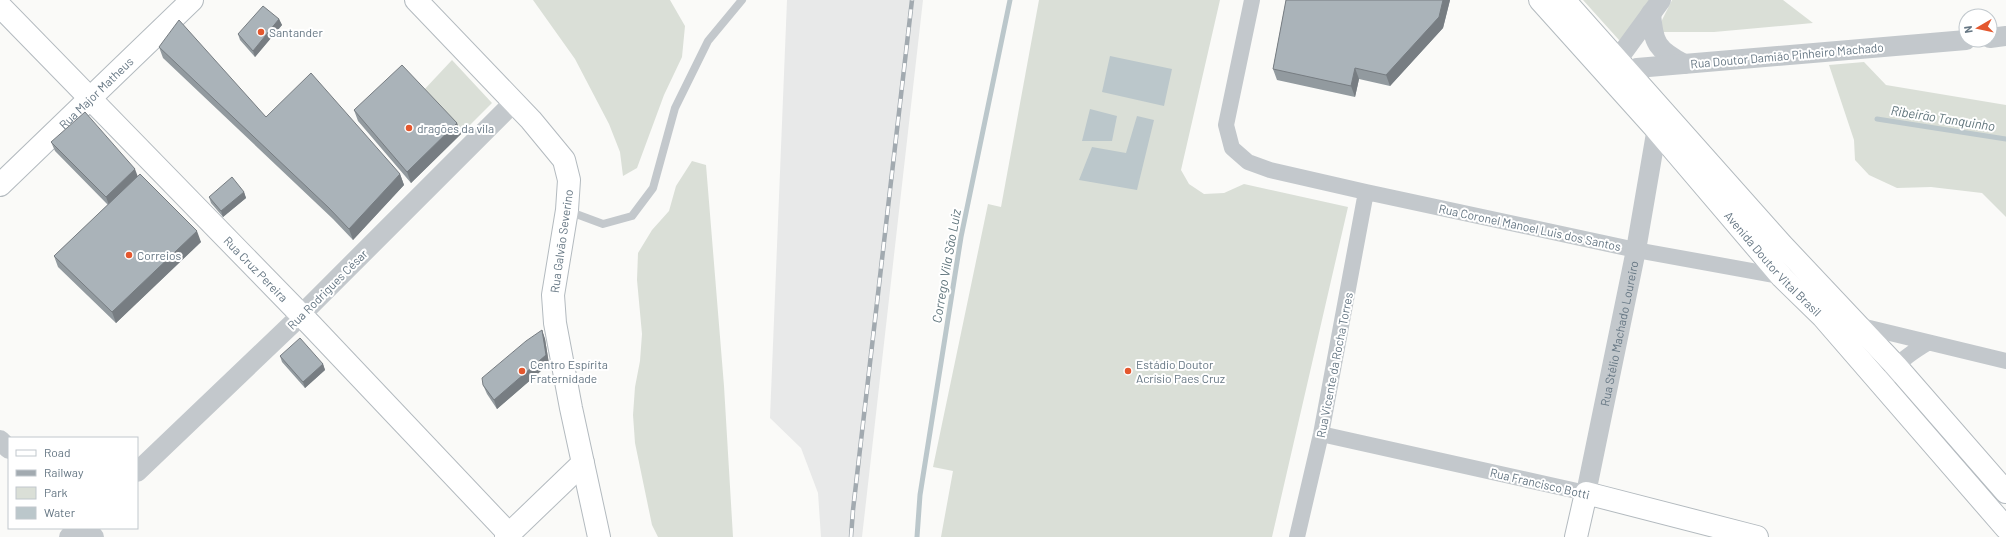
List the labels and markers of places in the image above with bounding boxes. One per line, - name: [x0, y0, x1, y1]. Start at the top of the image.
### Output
- place label: Santander: [269, 25, 323, 39]
- marker: Santander: [256, 27, 266, 37]
- place label: dragões da vila: [417, 121, 494, 135]
- marker: dragões da vila: [404, 123, 414, 133]
- place label: Correios: [137, 248, 181, 262]
- marker: Correios: [124, 250, 134, 260]
- place label: Centro Espírita Fraternidade: [530, 357, 608, 385]
- place label: Estádio Doutor Acrísio Paes Cruz: [1136, 357, 1225, 385]
- marker: Centro Espírita Fraternidade: [517, 366, 527, 376]
- marker: Estádio Doutor Acrísio Paes Cruz: [1123, 366, 1133, 376]

